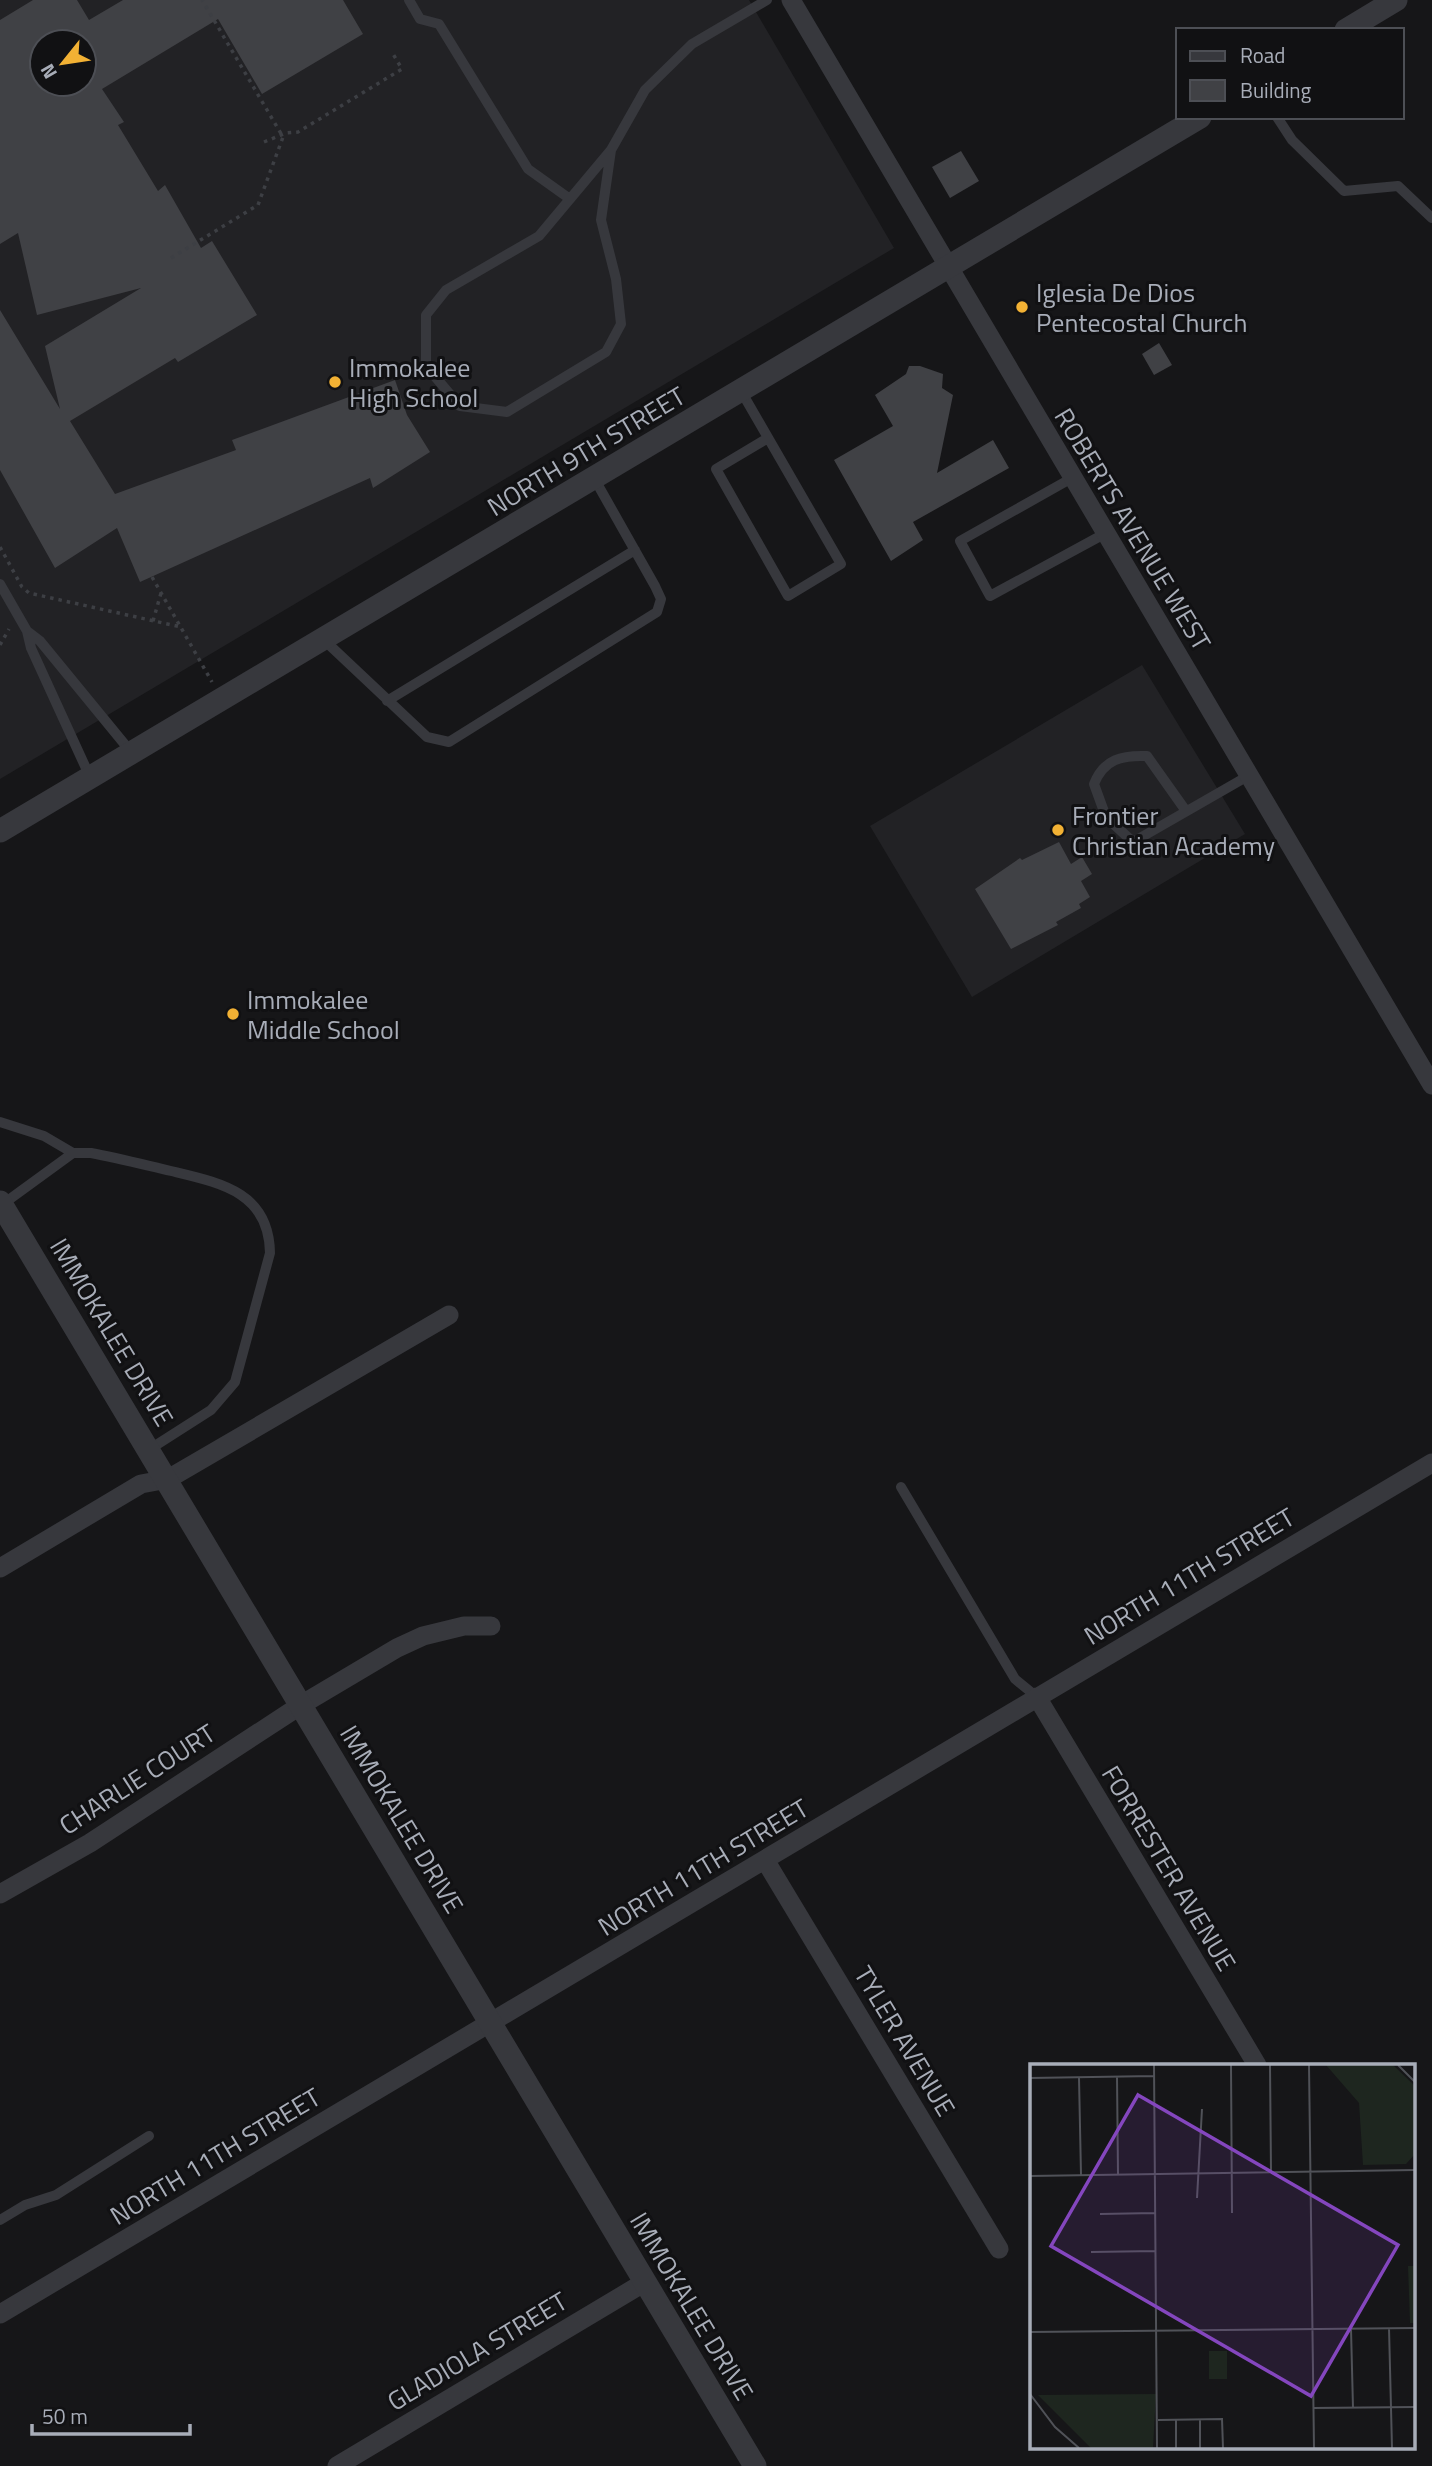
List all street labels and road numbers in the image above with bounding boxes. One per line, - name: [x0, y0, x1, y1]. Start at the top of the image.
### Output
- street label: NORTH 9TH STREET: [479, 376, 693, 526]
- street label: ROBERTS AVENUE WEST: [1045, 400, 1221, 658]
- street label: IMMOKALEE DRIVE: [40, 1231, 184, 1433]
- street label: NORTH 11TH STREET: [1076, 1497, 1302, 1654]
- street label: CHARLIE COURT: [51, 1714, 223, 1844]
- street label: IMMOKALEE DRIVE: [330, 1718, 474, 1920]
- street label: FORRESTER AVENUE: [1092, 1758, 1246, 1978]
- street label: NORTH 11TH STREET: [590, 1788, 816, 1945]
- street label: TYLER AVENUE: [845, 1958, 965, 2124]
- street label: NORTH 11TH STREET: [102, 2077, 328, 2234]
- street label: IMMOKALEE DRIVE: [620, 2205, 764, 2407]
- street label: GLADIOLA STREET: [379, 2282, 575, 2420]

